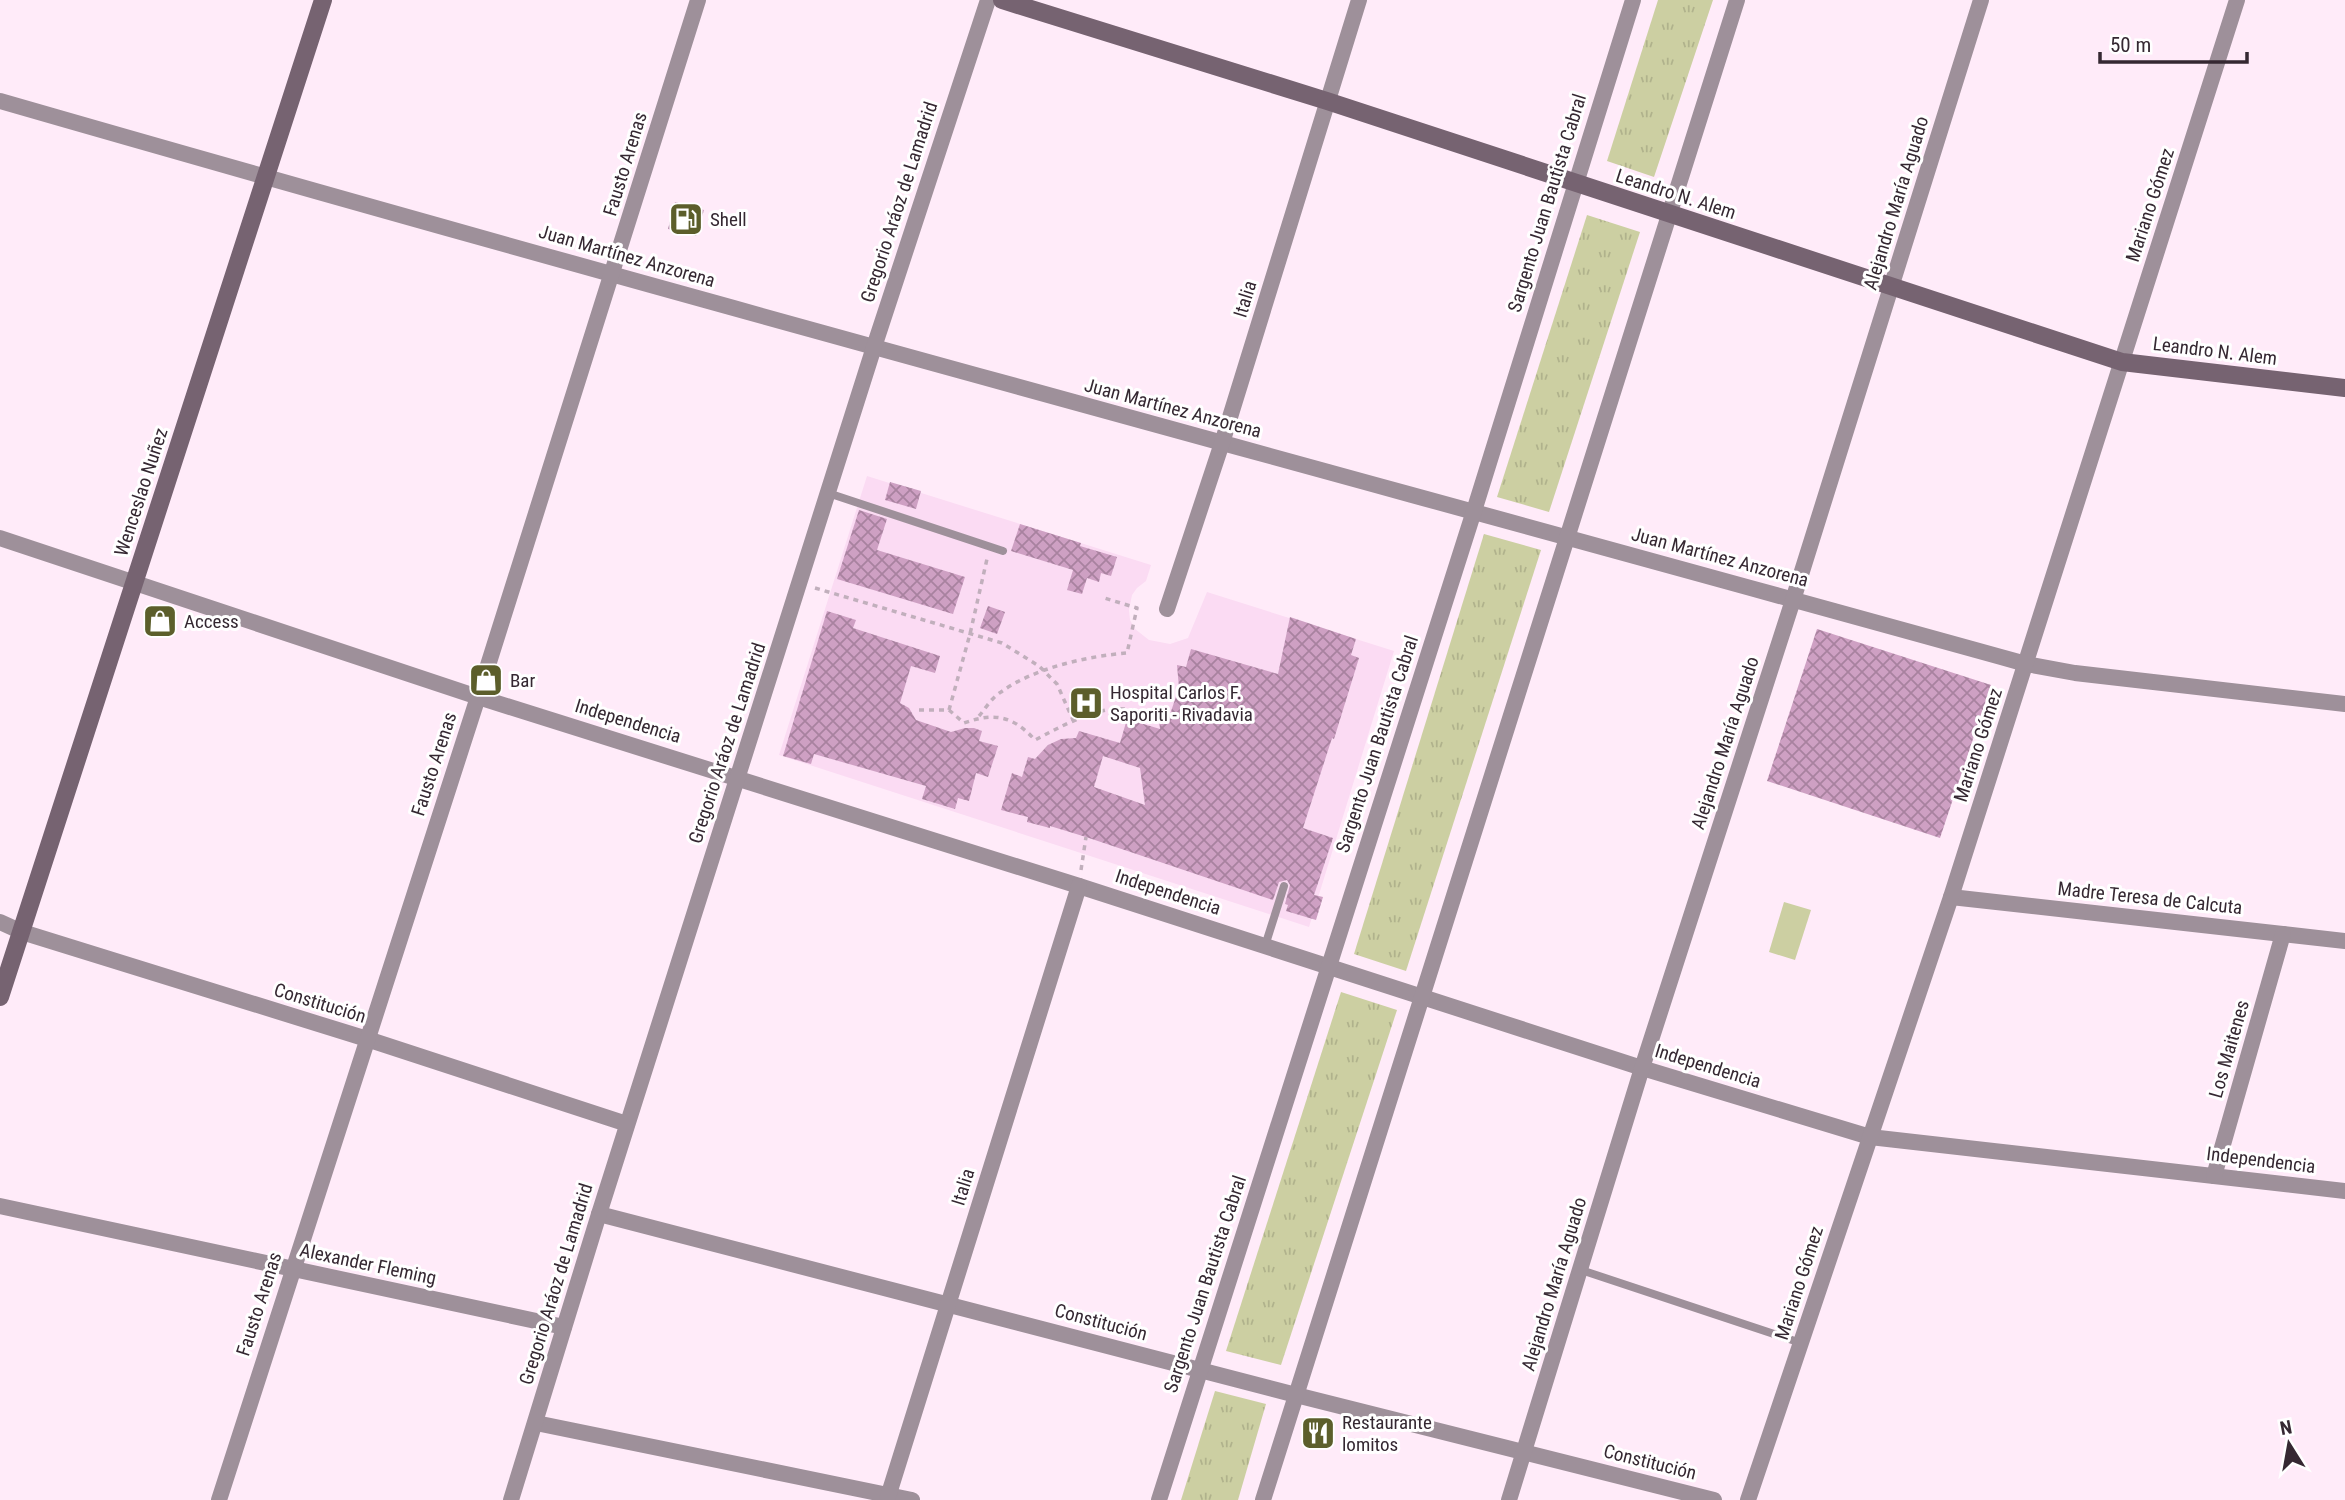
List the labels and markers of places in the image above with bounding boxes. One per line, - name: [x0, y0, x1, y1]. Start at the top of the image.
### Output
- fuel station icon: Shell: [667, 200, 705, 238]
- place label: Shell: [710, 208, 747, 231]
- shop icon: Access: [141, 602, 179, 640]
- place label: Access: [184, 610, 239, 633]
- shop icon: Bar: [467, 661, 505, 699]
- place label: Bar: [510, 669, 535, 692]
- place label: Hospital Carlos F. Saporiti - Rivadavia: [1110, 681, 1253, 726]
- hospital icon: Hospital Carlos F. Saporiti - Rivadavia: [1067, 684, 1105, 722]
- place label: Restaurante lomitos: [1342, 1411, 1432, 1456]
- restaurant icon: Restaurante lomitos: [1299, 1414, 1337, 1452]

